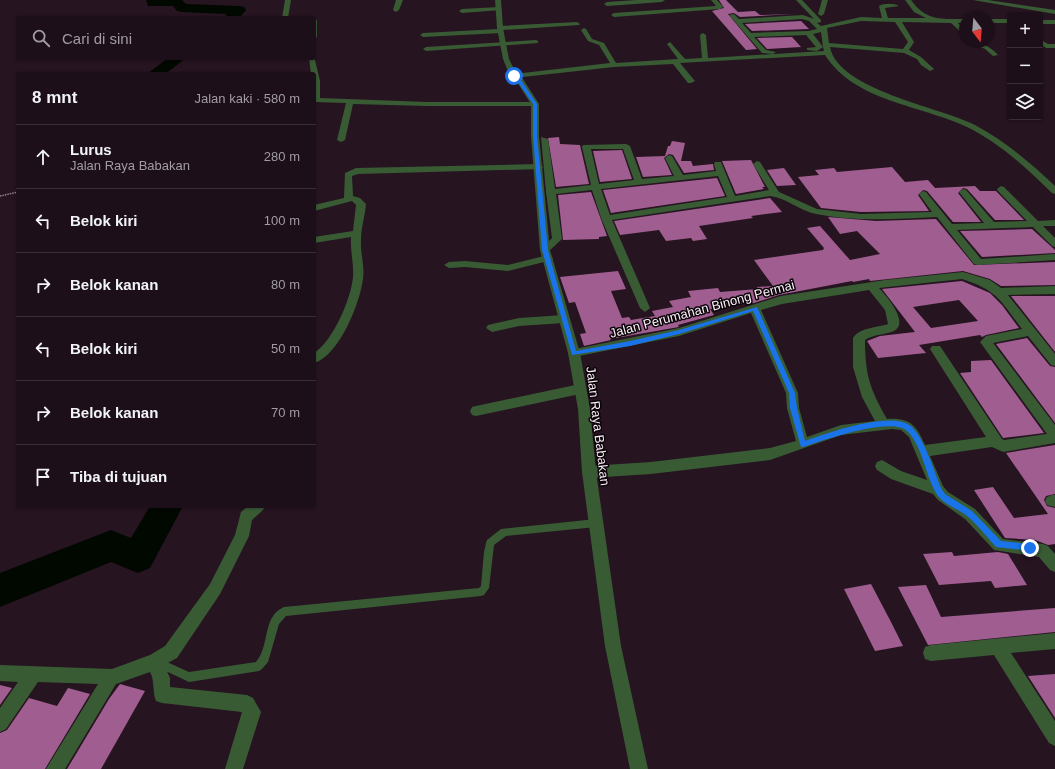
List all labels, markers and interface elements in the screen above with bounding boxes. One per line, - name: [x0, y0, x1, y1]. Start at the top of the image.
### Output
- north arrow: [959, 12, 995, 48]
- map controls: [1007, 12, 1043, 120]
- button: +: [1007, 12, 1043, 48]
- search box: [16, 16, 316, 60]
- icon: search: [30, 27, 52, 49]
- text: Cari di sini: [62, 30, 132, 47]
- button: −: [1007, 48, 1043, 84]
- route start: [505, 67, 523, 85]
- button: layers: [1007, 84, 1043, 120]
- text: 8 mnt: [32, 88, 77, 107]
- text: Jalan kaki · 580 m: [195, 91, 300, 106]
- text: Lurus: [70, 141, 112, 158]
- icon: ahead: [32, 146, 54, 168]
- text: 280 m: [264, 149, 300, 164]
- text: Jalan Raya Babakan: [70, 158, 190, 173]
- icon: left: [32, 210, 54, 232]
- text: Belok kiri: [70, 212, 138, 229]
- text: 100 m: [264, 213, 300, 228]
- icon: right: [32, 274, 54, 296]
- text: Belok kanan: [70, 276, 158, 293]
- text: 80 m: [271, 277, 300, 292]
- street label: Jalan Perumahan Binong Permai: [608, 277, 796, 341]
- icon: left: [32, 338, 54, 360]
- text: Belok kiri: [70, 340, 138, 357]
- text: 50 m: [271, 341, 300, 356]
- street label: Jalan Raya Babakan: [583, 366, 613, 486]
- icon: right: [32, 402, 54, 424]
- text: Belok kanan: [70, 404, 158, 421]
- text: 70 m: [271, 405, 300, 420]
- icon: arrive: [32, 466, 54, 488]
- text: Tiba di tujuan: [70, 468, 167, 485]
- route end: [1021, 539, 1039, 557]

